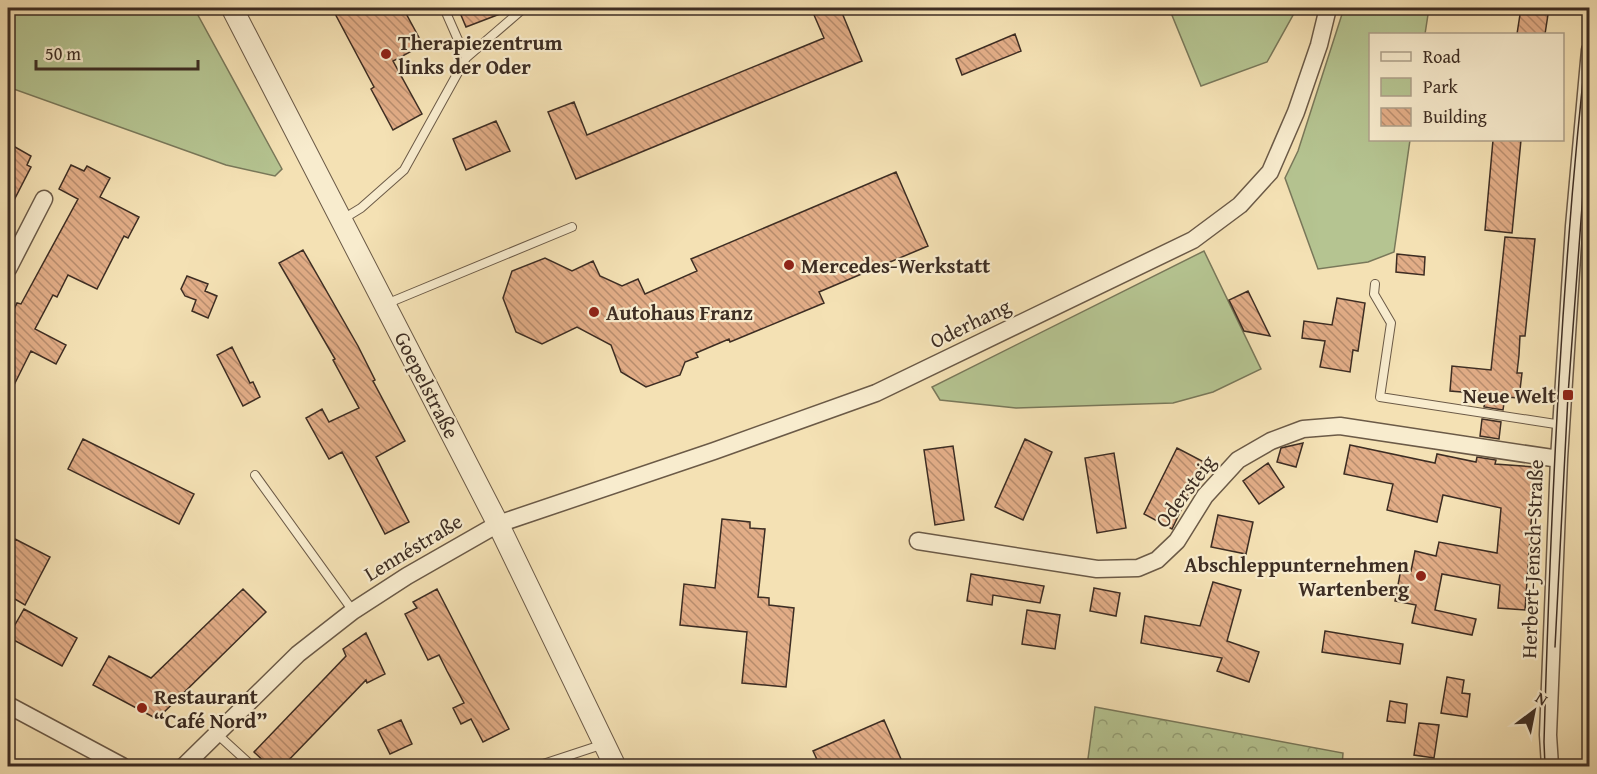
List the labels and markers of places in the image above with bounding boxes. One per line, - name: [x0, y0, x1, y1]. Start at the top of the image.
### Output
- place label: Therapiezentrum links der Oder: [398, 27, 562, 82]
- marker: Therapiezentrum links der Oder: [379, 47, 393, 61]
- place label: Mercedes-Werkstatt: [801, 250, 990, 281]
- marker: Mercedes-Werkstatt: [782, 258, 796, 272]
- place label: Autohaus Franz: [606, 297, 753, 328]
- marker: Autohaus Franz: [587, 305, 601, 319]
- place label: Neue Welt: [1463, 380, 1556, 411]
- marker: Neue Welt: [1561, 388, 1575, 402]
- place label: Abschleppunternehmen Wartenberg: [1184, 549, 1410, 604]
- marker: Abschleppunternehmen Wartenberg: [1414, 569, 1428, 583]
- place label: Restaurant “Café Nord”: [154, 681, 267, 736]
- marker: Restaurant “Café Nord”: [135, 701, 149, 715]

